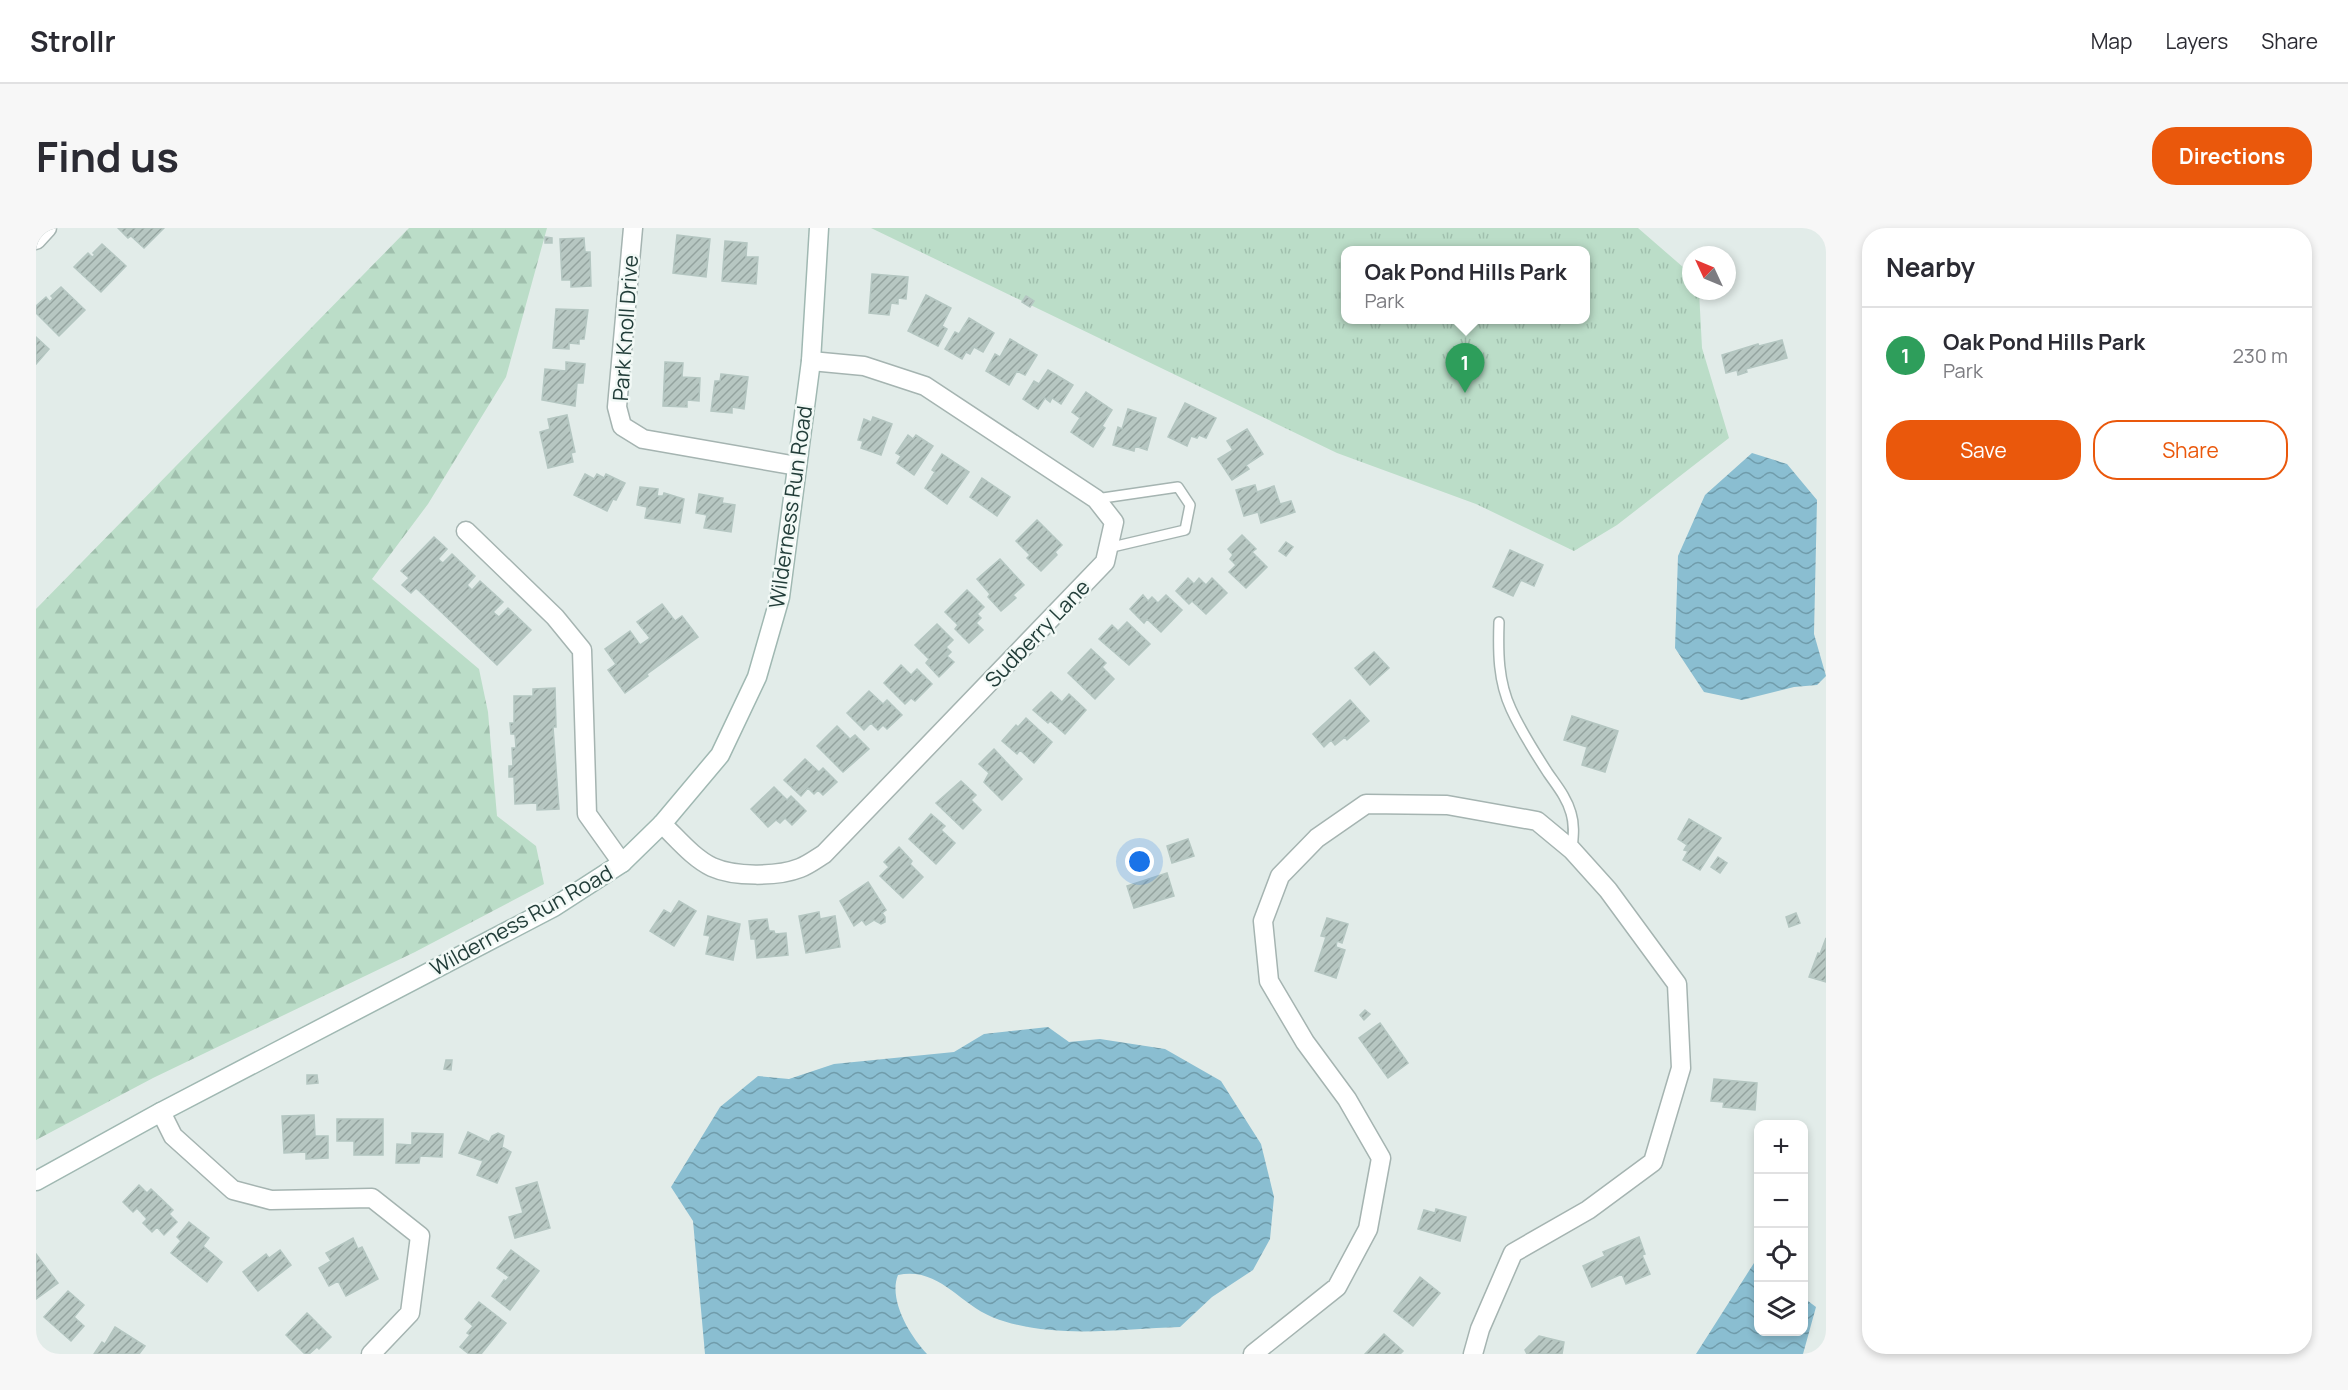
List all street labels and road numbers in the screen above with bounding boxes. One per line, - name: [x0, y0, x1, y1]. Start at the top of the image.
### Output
- street label: Park Knoll Drive: [606, 254, 644, 402]
- street label: Wilderness Run Road: [762, 404, 818, 610]
- street label: Sudberry Lane: [978, 573, 1096, 693]
- street label: Wilderness Run Road: [425, 858, 617, 982]

